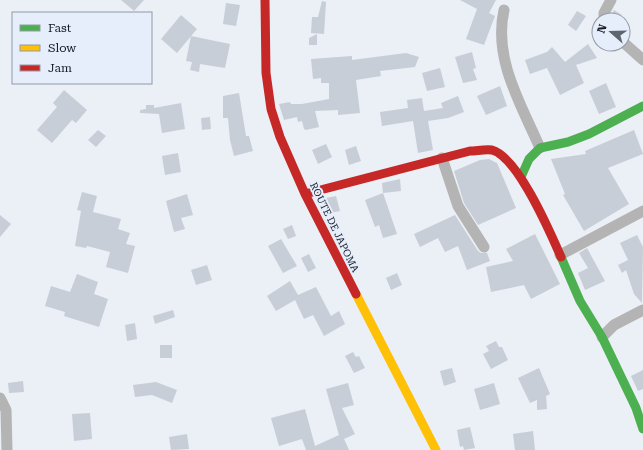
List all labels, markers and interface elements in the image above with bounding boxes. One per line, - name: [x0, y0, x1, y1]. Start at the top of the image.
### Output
- legend: [12, 12, 152, 84]
- north arrow: [591, 12, 631, 52]
- text: Fast: [48, 21, 72, 35]
- text: N: [595, 22, 610, 35]
- text: Slow: [48, 41, 76, 55]
- text: Jam: [48, 61, 72, 75]
- street label: ROUTE DE JAPOMA: [308, 180, 361, 274]

